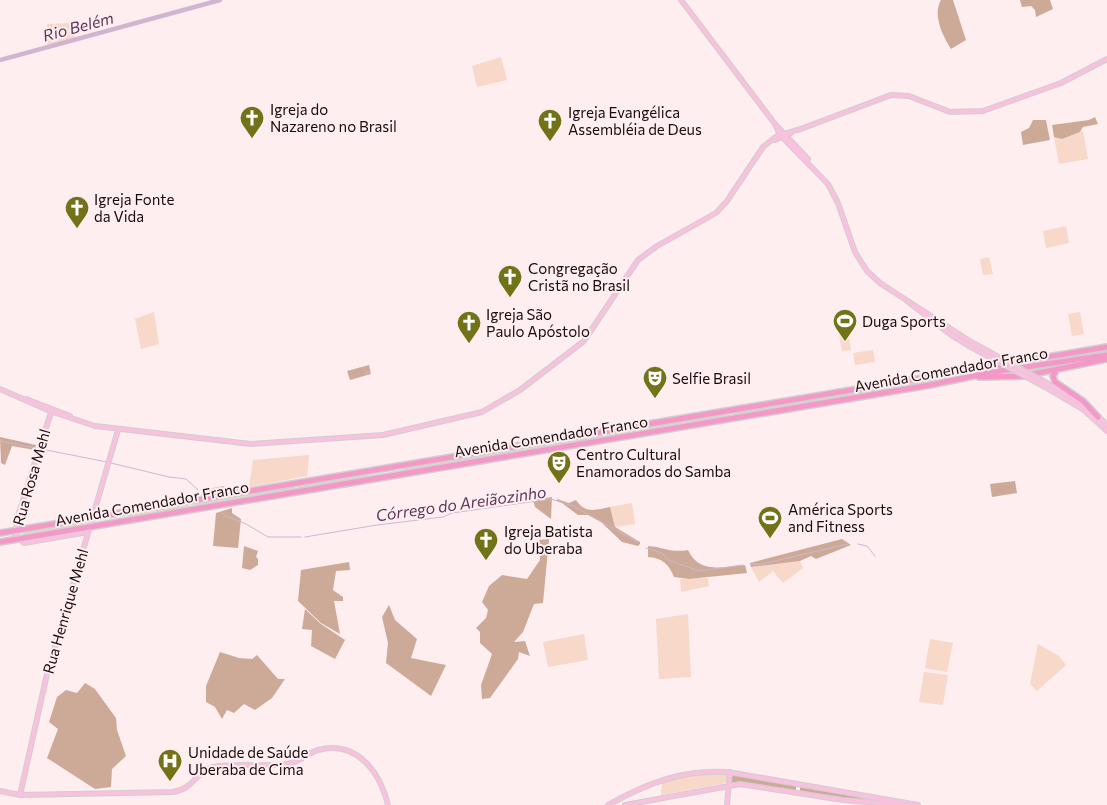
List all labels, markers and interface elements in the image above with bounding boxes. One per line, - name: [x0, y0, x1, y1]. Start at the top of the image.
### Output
- water label: Rio Belém: [40, 7, 116, 45]
- place label: Igreja do Nazareno no Brasil: [270, 100, 397, 135]
- place label: Igreja Evangélica Assembléia de Deus: [568, 103, 702, 138]
- church icon: Igreja do Nazareno no Brasil: [239, 105, 265, 139]
- church icon: Igreja Evangélica Assembléia de Deus: [537, 108, 563, 142]
- place label: Igreja Fonte da Vida: [94, 190, 174, 225]
- church icon: Igreja Fonte da Vida: [64, 195, 90, 229]
- place label: Congregação Cristã no Brasil: [528, 259, 630, 294]
- church icon: Congregação Cristã no Brasil: [497, 264, 523, 298]
- place label: Igreja São Paulo Apóstolo: [486, 305, 590, 340]
- sports icon: Duga Sports: [832, 308, 858, 342]
- church icon: Igreja São Paulo Apóstolo: [456, 310, 482, 344]
- place label: Duga Sports: [862, 312, 946, 330]
- street label: Avenida Comendador Franco: [853, 343, 1049, 395]
- theatre icon: Selfie Brasil: [642, 365, 668, 399]
- place label: Selfie Brasil: [672, 369, 751, 387]
- street label: Avenida Comendador Franco: [453, 412, 649, 460]
- street label: Rua Rosa Mehl: [9, 427, 53, 527]
- place label: Centro Cultural Enamorados do Samba: [576, 445, 731, 480]
- theatre icon: Centro Cultural Enamorados do Samba: [546, 450, 572, 484]
- street label: Avenida Comendador Franco: [54, 477, 250, 529]
- water label: Córrego do Areiãozinho: [375, 482, 547, 524]
- place label: América Sports and Fitness: [788, 500, 893, 535]
- sports icon: América Sports and Fitness: [757, 505, 783, 539]
- place label: Igreja Batista do Uberaba: [504, 522, 593, 557]
- church icon: Igreja Batista do Uberaba: [473, 527, 499, 561]
- street label: Rua Henrique Mehl: [39, 546, 91, 676]
- place label: Unidade de Saúde Uberaba de Cima: [188, 743, 308, 778]
- hospital icon: Unidade de Saúde Uberaba de Cima: [157, 748, 183, 782]

